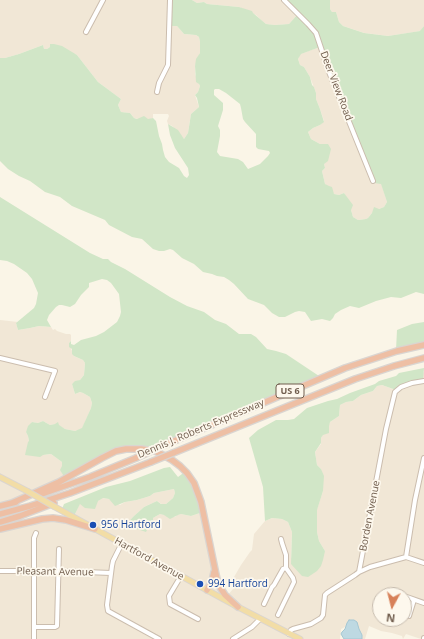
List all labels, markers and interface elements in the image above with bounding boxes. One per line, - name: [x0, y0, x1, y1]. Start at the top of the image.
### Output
- street label: Deer View Road: [317, 50, 355, 122]
- road number: US 6: [276, 384, 304, 398]
- street label: Dennis J. Roberts Expressway: [136, 397, 266, 461]
- street label: Borden Avenue: [357, 480, 383, 552]
- place label: 956 Hartford: [101, 519, 161, 531]
- marker: 956 Hartford: [88, 520, 98, 530]
- street label: Hartford Avenue: [112, 535, 186, 583]
- street label: Pleasant Avenue: [16, 565, 94, 579]
- place label: 994 Hartford: [208, 578, 268, 590]
- marker: 994 Hartford: [195, 579, 205, 589]
- north arrow: [372, 587, 412, 627]
- text: N: [385, 610, 396, 626]

